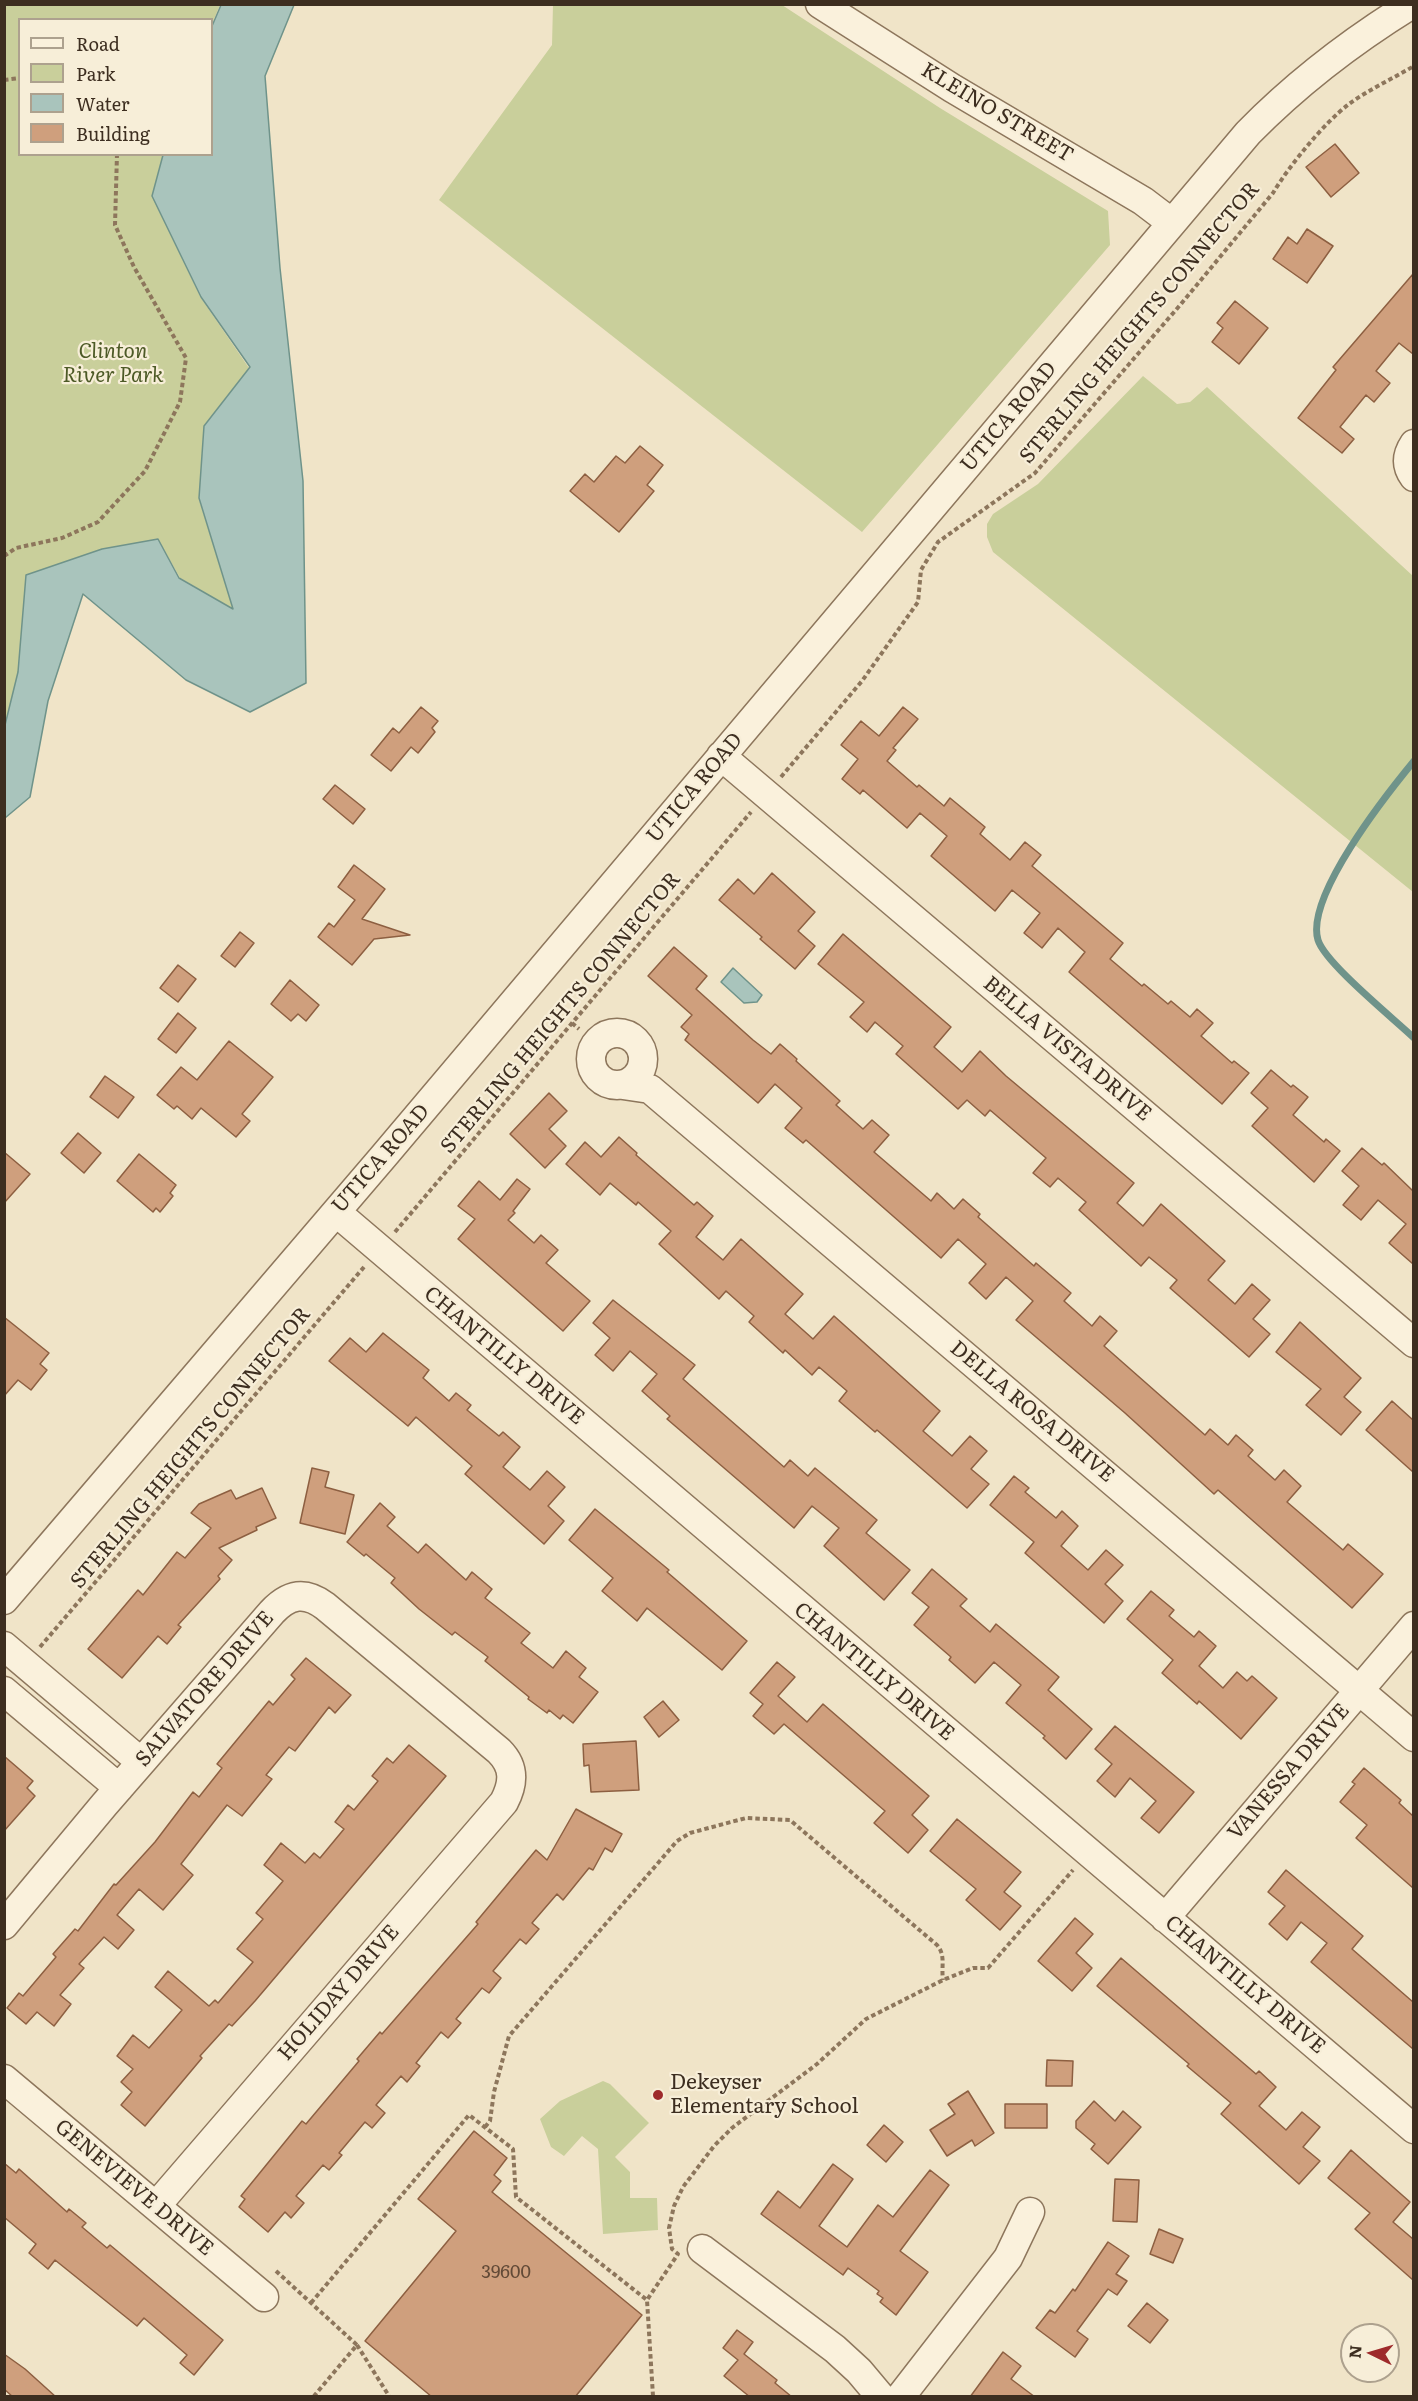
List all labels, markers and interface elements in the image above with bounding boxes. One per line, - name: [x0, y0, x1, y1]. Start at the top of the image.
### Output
- legend: [18, 18, 213, 156]
- text: Road: [76, 30, 120, 57]
- street label: KLEINO STREET: [916, 58, 1078, 168]
- text: Park: [76, 60, 115, 87]
- text: Water: [76, 90, 129, 117]
- text: Building: [76, 120, 150, 147]
- street label: STERLING HEIGHTS CONNECTOR: [1015, 177, 1265, 469]
- park label: Clinton River Park: [62, 339, 164, 389]
- street label: UTICA ROAD: [956, 357, 1062, 477]
- street label: UTICA ROAD: [642, 728, 748, 848]
- street label: STERLING HEIGHTS CONNECTOR: [436, 867, 686, 1159]
- street label: BELLA VISTA DRIVE: [978, 971, 1156, 1127]
- street label: UTICA ROAD: [327, 1099, 435, 1219]
- street label: CHANTILLY DRIVE: [419, 1281, 589, 1431]
- street label: STERLING HEIGHTS CONNECTOR: [66, 1302, 316, 1594]
- street label: DELLA ROSA DRIVE: [945, 1336, 1119, 1488]
- street label: CHANTILLY DRIVE: [789, 1597, 959, 1747]
- street label: SALVATORE DRIVE: [131, 1606, 279, 1772]
- street label: VANESSA DRIVE: [1223, 1699, 1355, 1845]
- street label: CHANTILLY DRIVE: [1160, 1910, 1330, 2060]
- street label: HOLIDAY DRIVE: [273, 1920, 405, 2066]
- place label: Dekeyser Elementary School: [670, 2070, 859, 2120]
- marker: Dekeyser Elementary School: [651, 2088, 665, 2102]
- street label: GENEVIEVE DRIVE: [50, 2114, 218, 2262]
- house number: 39600: [481, 2262, 531, 2284]
- north arrow: [1340, 2323, 1400, 2383]
- text: N: [1342, 2344, 1367, 2359]

